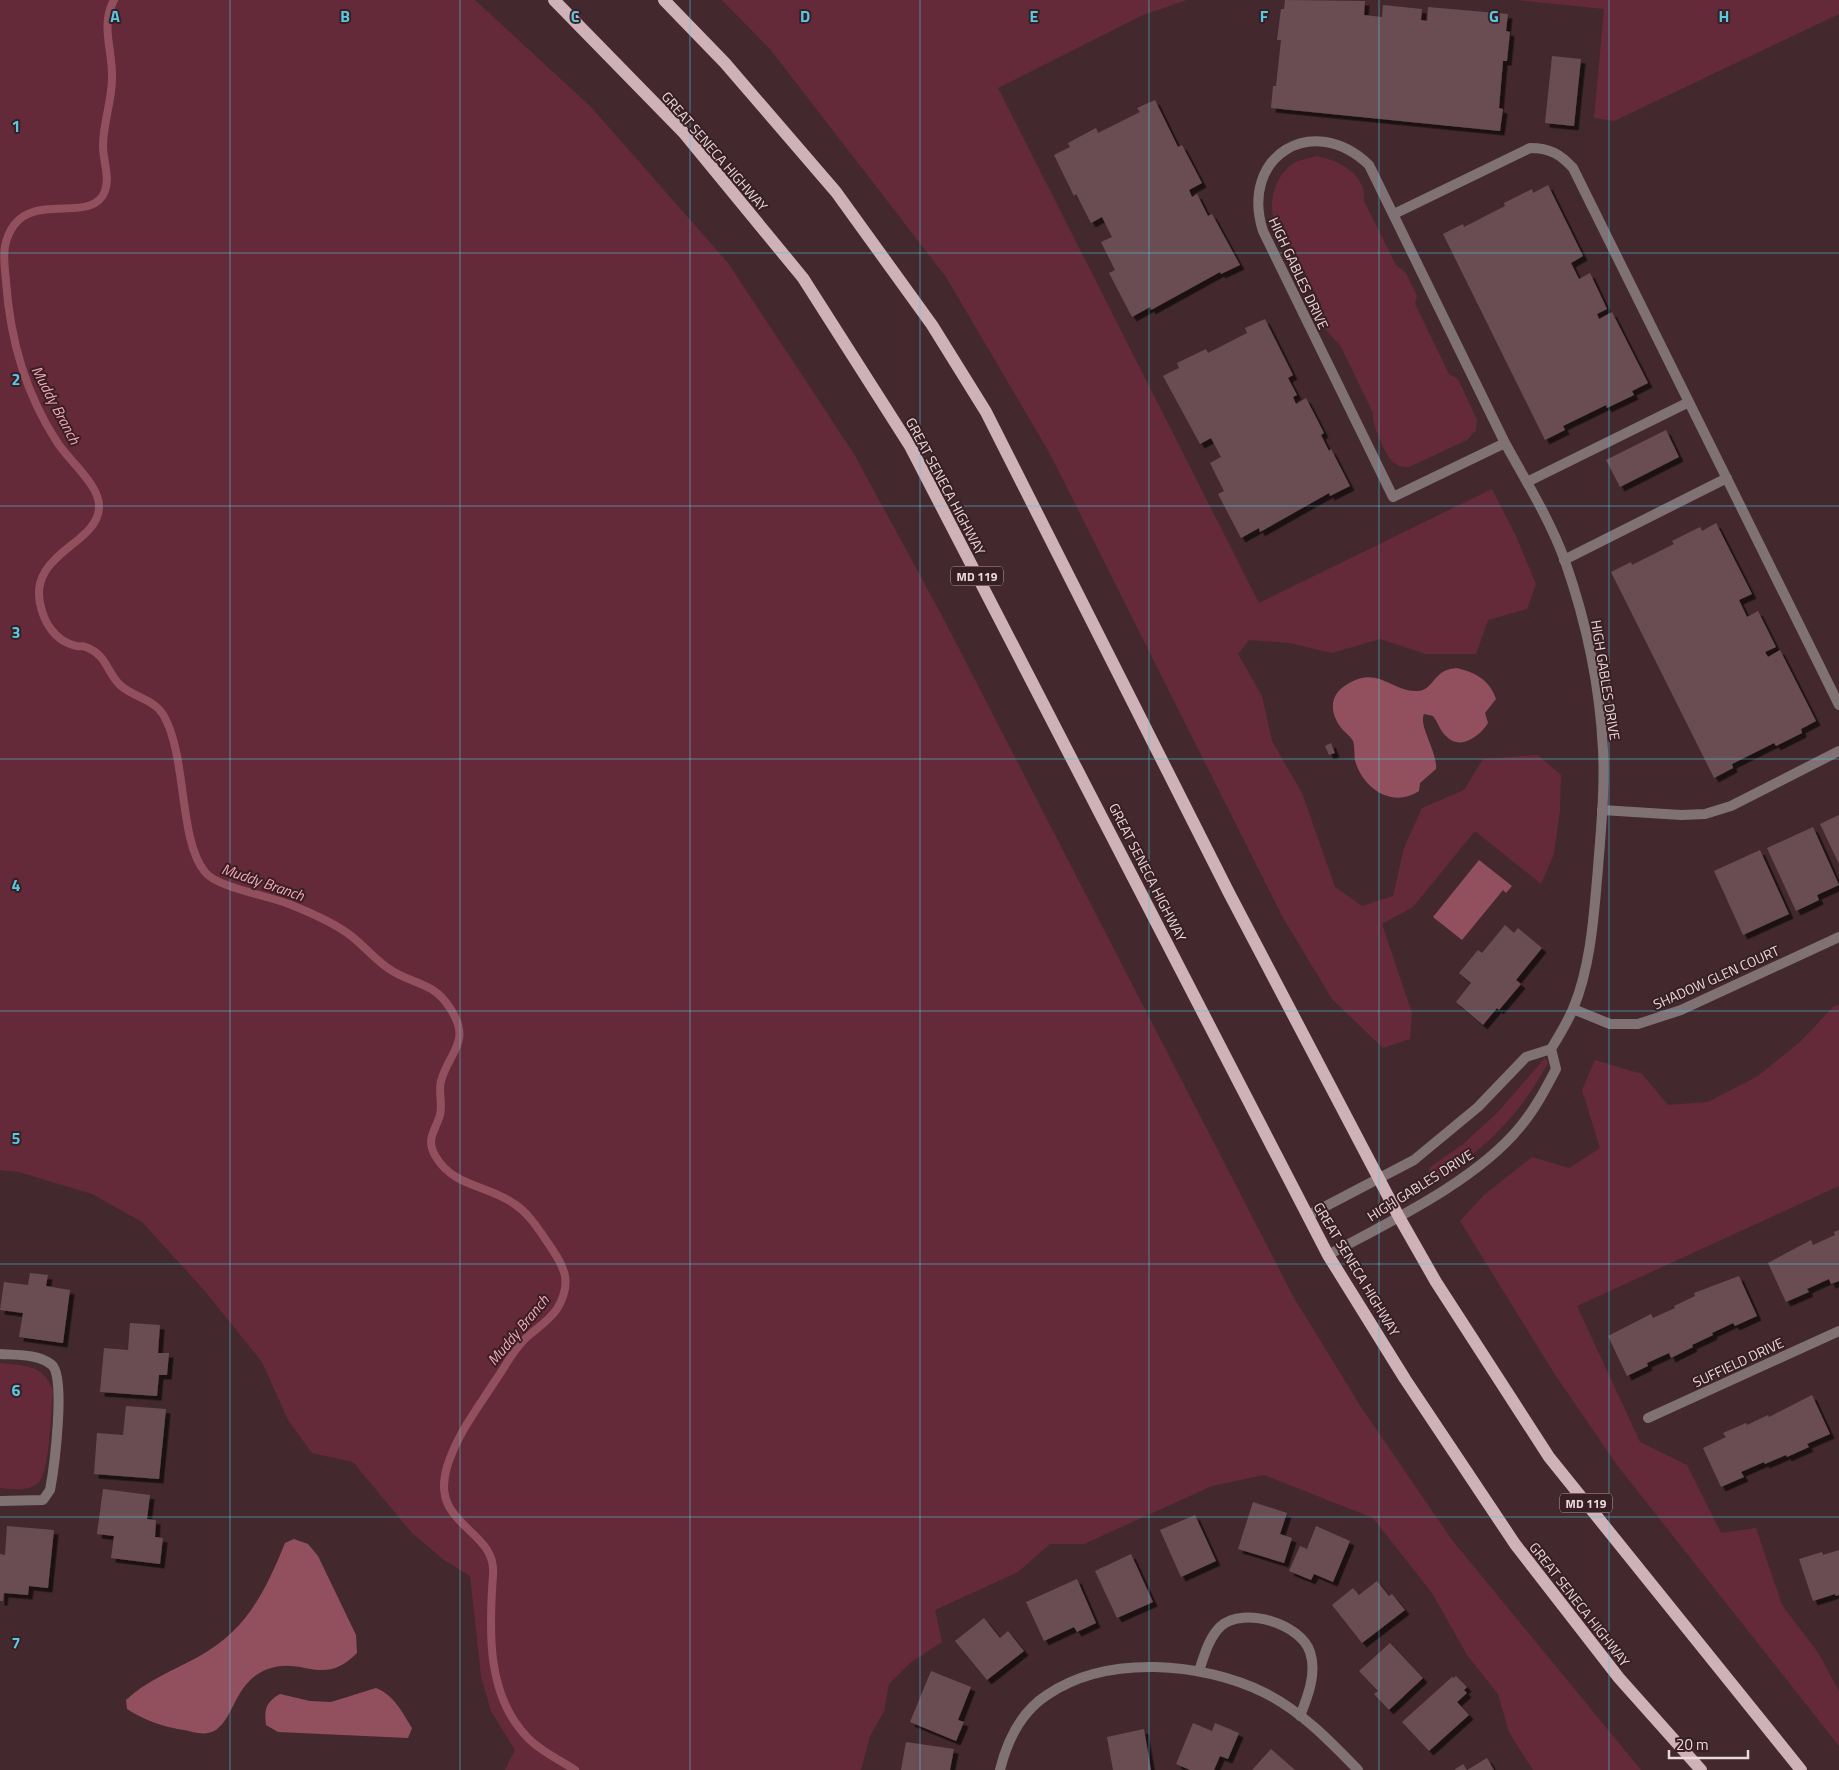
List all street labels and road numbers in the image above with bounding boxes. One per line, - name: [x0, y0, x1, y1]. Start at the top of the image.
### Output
- street label: GREAT SENECA HIGHWAY: [657, 86, 773, 216]
- street label: HIGH GABLES DRIVE: [1264, 213, 1334, 333]
- street label: GREAT SENECA HIGHWAY: [901, 414, 991, 559]
- road number: MD 119: [951, 566, 1003, 586]
- street label: HIGH GABLES DRIVE: [1586, 618, 1626, 742]
- street label: GREAT SENECA HIGHWAY: [1104, 799, 1192, 945]
- street label: SHADOW GLEN COURT: [1649, 939, 1783, 1014]
- street label: HIGH GABLES DRIVE: [1363, 1144, 1477, 1226]
- street label: GREAT SENECA HIGHWAY: [1309, 1198, 1406, 1340]
- street label: SUFFIELD DRIVE: [1689, 1332, 1787, 1392]
- road number: MD 119: [1560, 1494, 1612, 1512]
- street label: GREAT SENECA HIGHWAY: [1525, 1537, 1636, 1671]

